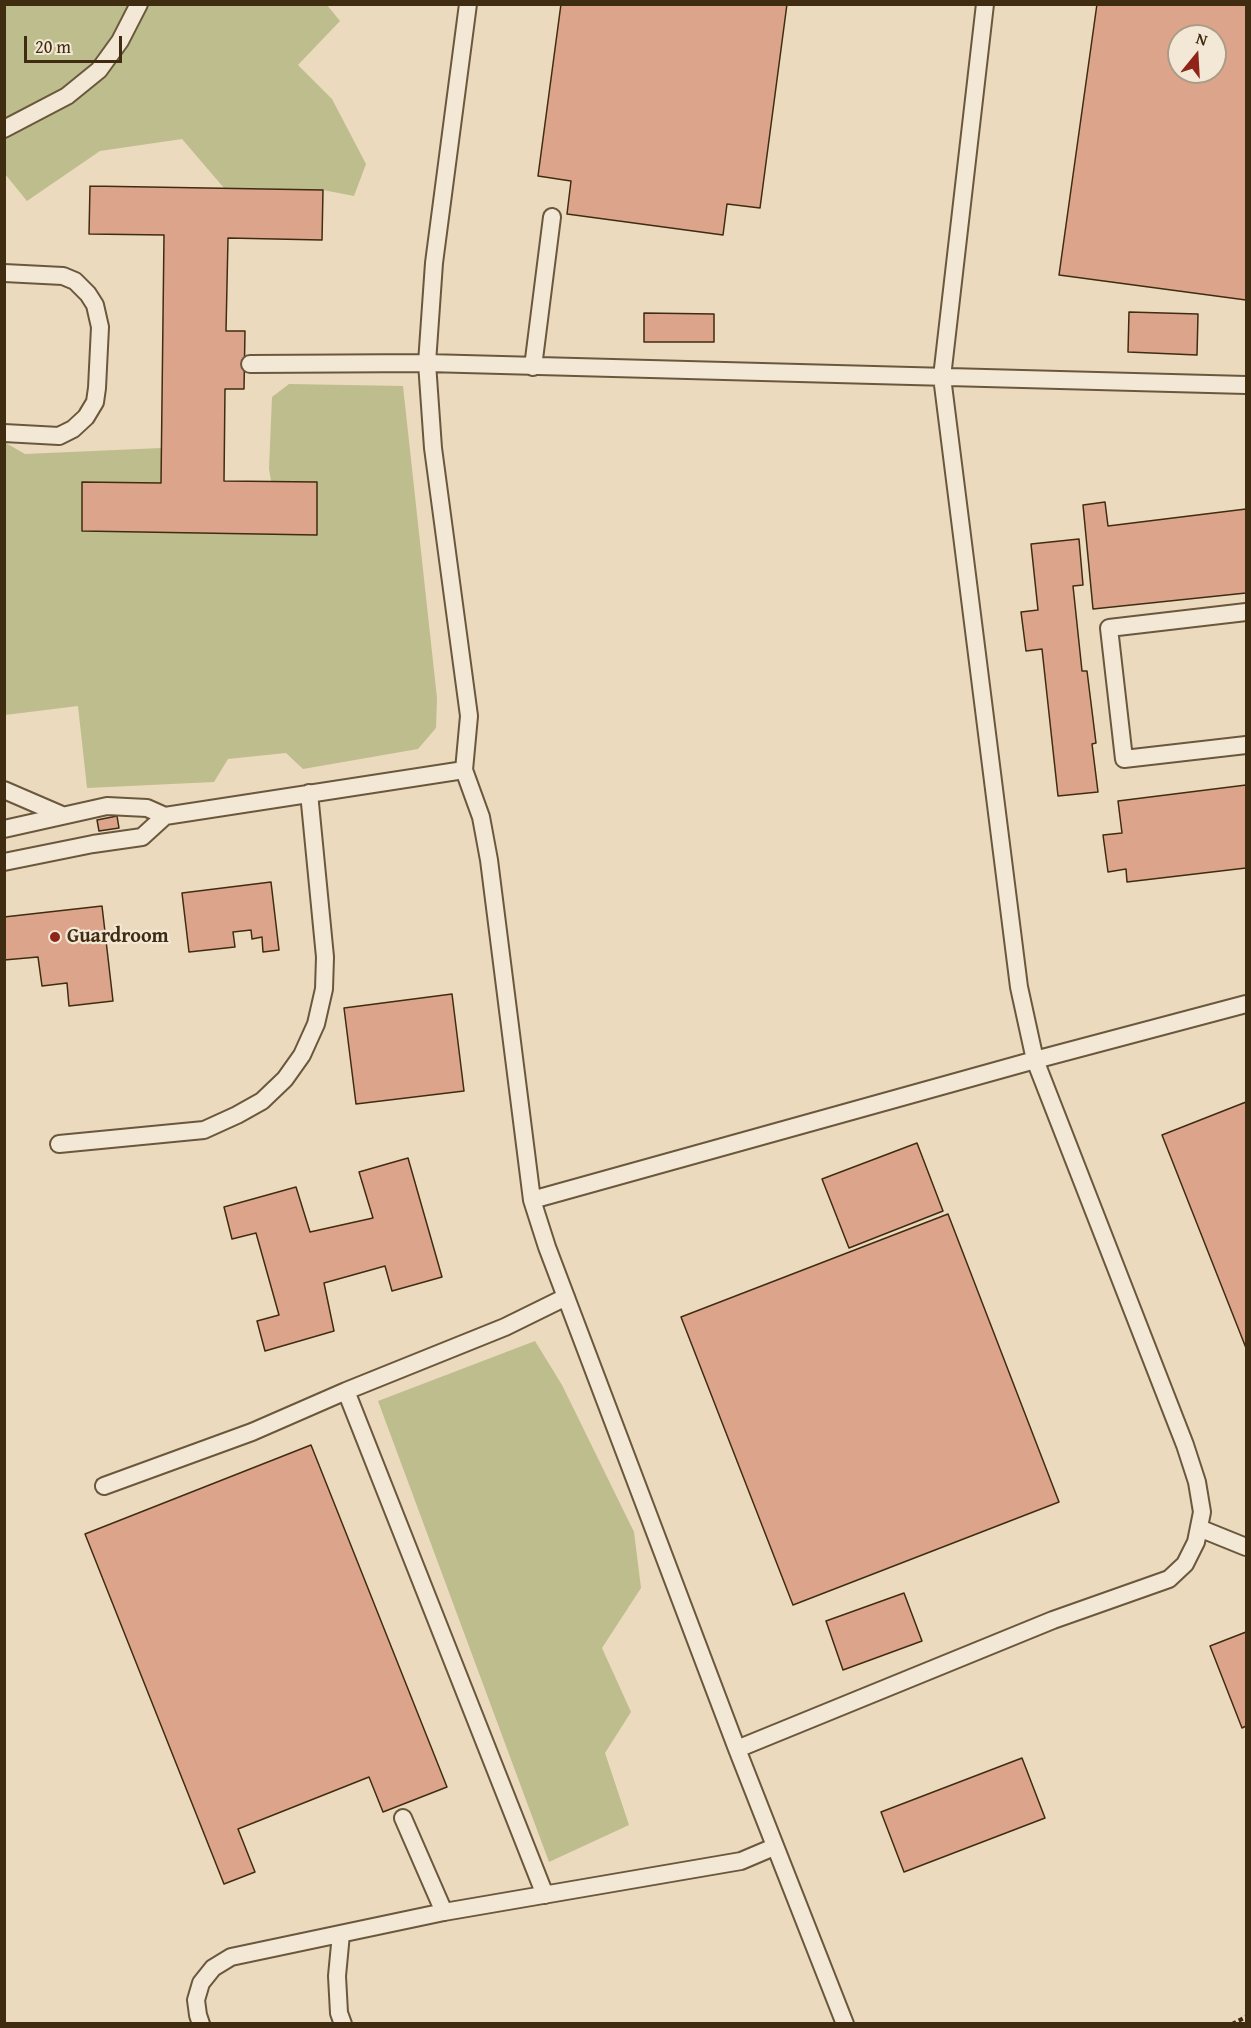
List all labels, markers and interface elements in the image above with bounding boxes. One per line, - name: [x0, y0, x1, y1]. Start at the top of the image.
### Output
- scale bar: [27, 24, 124, 62]
- north arrow: [1167, 24, 1227, 84]
- text: N: [1193, 26, 1211, 52]
- text: 20 m: [35, 33, 71, 60]
- place label: Guardroom: [67, 925, 169, 949]
- marker: Guardroom: [48, 930, 62, 944]

